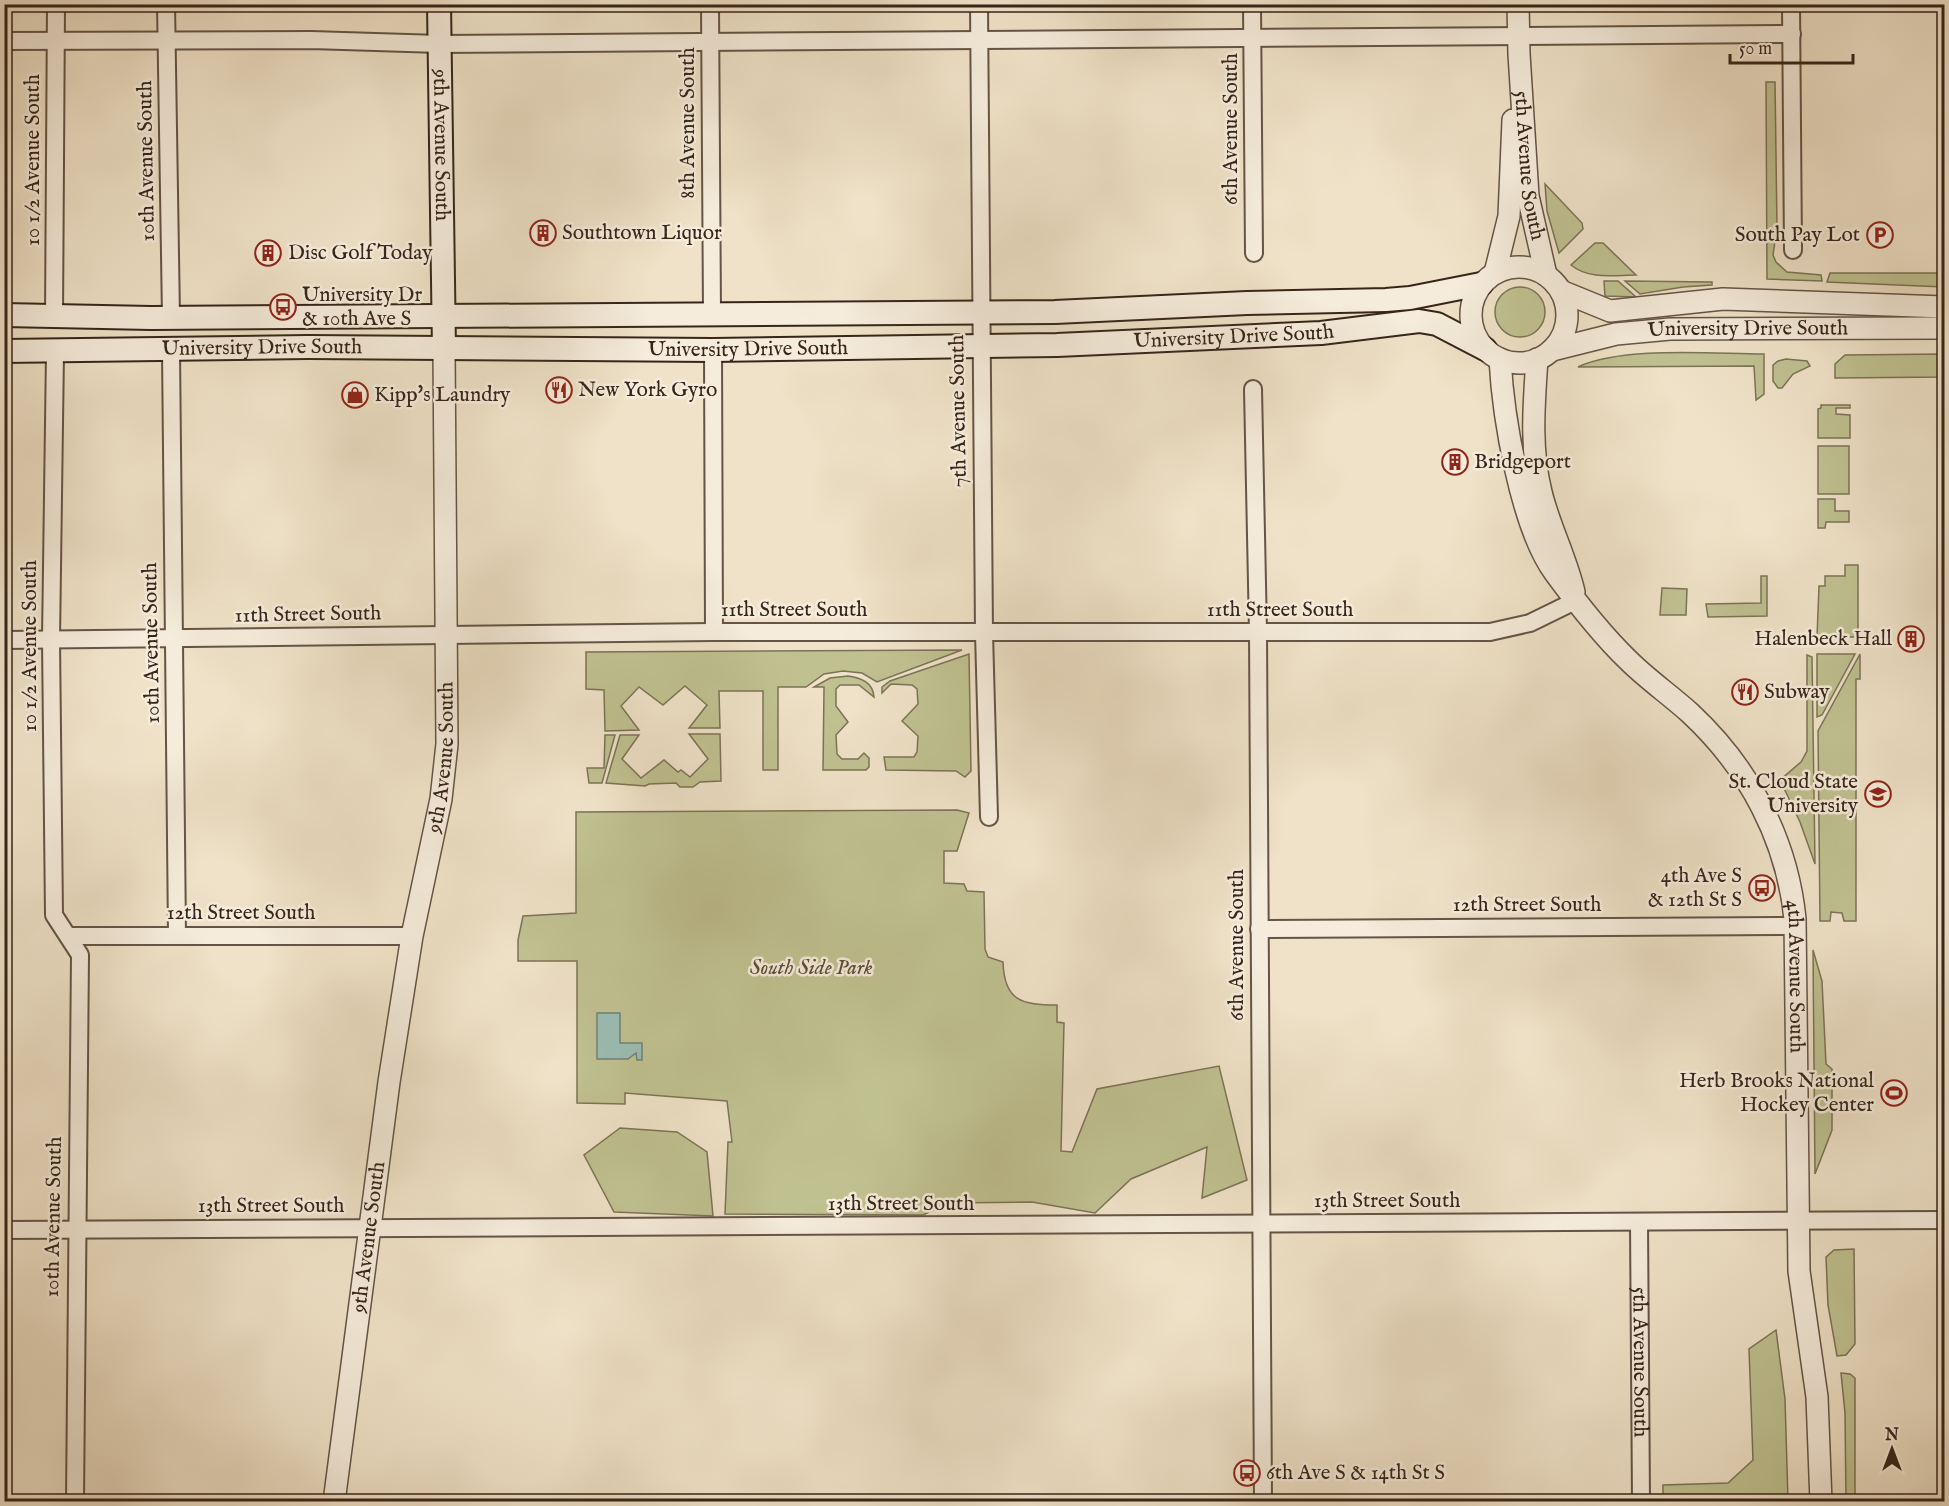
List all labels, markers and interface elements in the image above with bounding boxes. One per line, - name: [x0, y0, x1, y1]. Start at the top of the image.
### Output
- scale bar: [1730, 27, 1853, 65]
- text: 50 m: [1739, 38, 1772, 61]
- street label: 8th Avenue South: [675, 47, 702, 199]
- street label: 6th Avenue South: [1218, 53, 1245, 205]
- street label: 9th Avenue South: [426, 68, 456, 221]
- street label: 10 1/2 Avenue South: [20, 74, 47, 246]
- street label: 10th Avenue South: [132, 80, 162, 242]
- street label: 5th Avenue South: [1508, 90, 1551, 243]
- building icon: Southtown Liquor: [528, 218, 558, 248]
- place label: Southtown Liquor: [562, 220, 722, 247]
- parking icon: South Pay Lot: [1865, 220, 1895, 250]
- place label: South Pay Lot: [1735, 222, 1860, 249]
- building icon: Disc Golf Today: [253, 238, 283, 268]
- place label: Disc Golf Today: [288, 240, 433, 267]
- place label: University Dr & 10th Ave S: [302, 282, 422, 333]
- bus stop icon: University Dr & 10th Ave S: [268, 292, 298, 322]
- street label: University Drive South: [1646, 315, 1848, 345]
- street label: University Drive South: [1133, 318, 1335, 355]
- street label: University Drive South: [162, 333, 362, 362]
- street label: 7th Avenue South: [944, 334, 974, 488]
- street label: University Drive South: [648, 335, 848, 364]
- restaurant icon: New York Gyro: [544, 375, 574, 405]
- place label: New York Gyro: [578, 377, 717, 404]
- shop icon: Kipp's Laundry: [340, 380, 370, 410]
- place label: Kipp's Laundry: [374, 382, 511, 409]
- building icon: Bridgeport: [1440, 447, 1470, 477]
- place label: Bridgeport: [1474, 449, 1571, 476]
- street label: 10 1/2 Avenue South: [17, 560, 44, 732]
- street label: 10th Avenue South: [137, 562, 167, 724]
- street label: 11th Street South: [721, 597, 867, 624]
- street label: 11th Street South: [1207, 597, 1353, 624]
- street label: 11th Street South: [234, 600, 382, 630]
- building icon: Halenbeck Hall: [1896, 624, 1926, 654]
- place label: Halenbeck Hall: [1754, 626, 1892, 653]
- restaurant icon: Subway: [1730, 677, 1760, 707]
- place label: Subway: [1764, 679, 1830, 706]
- street label: 9th Avenue South: [420, 681, 461, 837]
- place label: St. Cloud State University: [1728, 769, 1859, 820]
- school or university icon: St. Cloud State University: [1863, 779, 1893, 809]
- place label: 4th Ave S & 12th St S: [1648, 863, 1742, 914]
- street label: 6th Avenue South: [1224, 869, 1251, 1021]
- bus stop icon: 4th Ave S & 12th St S: [1747, 873, 1777, 903]
- street label: 12th Street South: [1453, 892, 1601, 919]
- street label: 4th Avenue South: [1779, 898, 1810, 1053]
- street label: 12th Street South: [167, 900, 315, 927]
- park label: South Side Park: [750, 955, 873, 982]
- place label: Herb Brooks National Hockey Center: [1679, 1068, 1874, 1119]
- sports icon: Herb Brooks National Hockey Center: [1879, 1078, 1909, 1108]
- street label: 10th Avenue South: [39, 1136, 69, 1298]
- street label: 9th Avenue South: [345, 1160, 392, 1316]
- street label: 13th Street South: [1314, 1188, 1460, 1215]
- street label: 13th Street South: [828, 1191, 974, 1218]
- street label: 13th Street South: [198, 1193, 344, 1220]
- street label: 5th Avenue South: [1626, 1287, 1654, 1437]
- north arrow: [1862, 1419, 1922, 1479]
- text: N: [1884, 1426, 1899, 1446]
- bus stop icon: 6th Ave S & 14th St S: [1232, 1458, 1262, 1488]
- place label: 6th Ave S & 14th St S: [1266, 1460, 1445, 1487]

